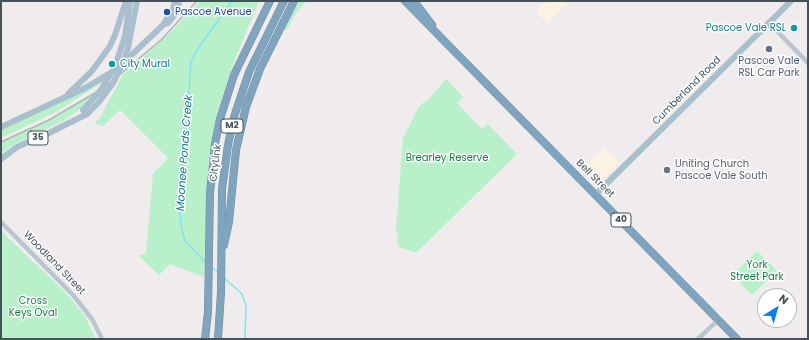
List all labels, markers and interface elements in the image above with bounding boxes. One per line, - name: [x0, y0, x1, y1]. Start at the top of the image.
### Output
- place label: Pascoe Avenue: [175, 6, 252, 18]
- marker: Pascoe Avenue: [162, 7, 172, 17]
- place label: Pascoe Vale RSL: [706, 22, 786, 34]
- marker: Pascoe Vale RSL: [789, 23, 799, 33]
- marker: Pascoe Vale RSL Car Park: [764, 44, 774, 54]
- street label: Cumberland Road: [650, 54, 724, 128]
- place label: Pascoe Vale RSL Car Park: [738, 55, 800, 78]
- place label: City Mural: [120, 58, 170, 70]
- marker: City Mural: [107, 59, 117, 69]
- water label: Moonee Ponds Creek: [174, 95, 196, 211]
- road number: M2: [221, 119, 243, 133]
- road number: 35: [28, 131, 48, 145]
- street label: CityLink: [208, 144, 224, 182]
- park label: Brearley Reserve: [406, 152, 488, 164]
- street label: Bell Street: [573, 157, 617, 201]
- place label: Uniting Church Pascoe Vale South: [675, 158, 768, 182]
- marker: Uniting Church Pascoe Vale South: [662, 165, 672, 175]
- road number: 40: [611, 213, 631, 227]
- street label: Woodland Street: [21, 229, 87, 297]
- park label: York Street Park: [730, 259, 784, 282]
- north arrow: [757, 288, 797, 328]
- text: N: [775, 290, 792, 308]
- park label: Cross Keys Oval: [9, 295, 57, 318]

